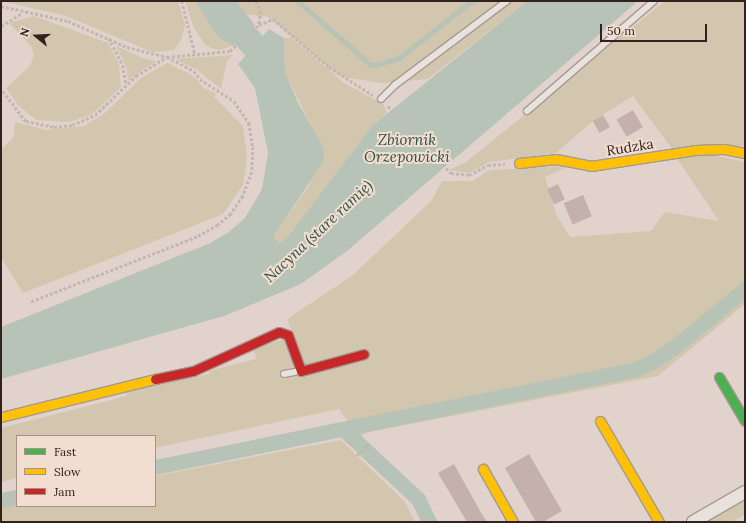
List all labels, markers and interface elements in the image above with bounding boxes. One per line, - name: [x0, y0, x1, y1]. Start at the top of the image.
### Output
- north arrow: [16, 16, 56, 56]
- scale bar: [602, 16, 709, 42]
- text: 50 m: [607, 23, 635, 38]
- text: N: [17, 26, 33, 39]
- water label: Zbiornik Orzepowicki: [364, 130, 450, 165]
- street label: Rudzka: [605, 135, 655, 159]
- water label: Nacyna (stare ramię): [260, 176, 376, 286]
- legend: [16, 435, 156, 507]
- text: Fast: [54, 444, 77, 459]
- text: Slow: [54, 464, 81, 479]
- text: Jam: [54, 484, 75, 499]

